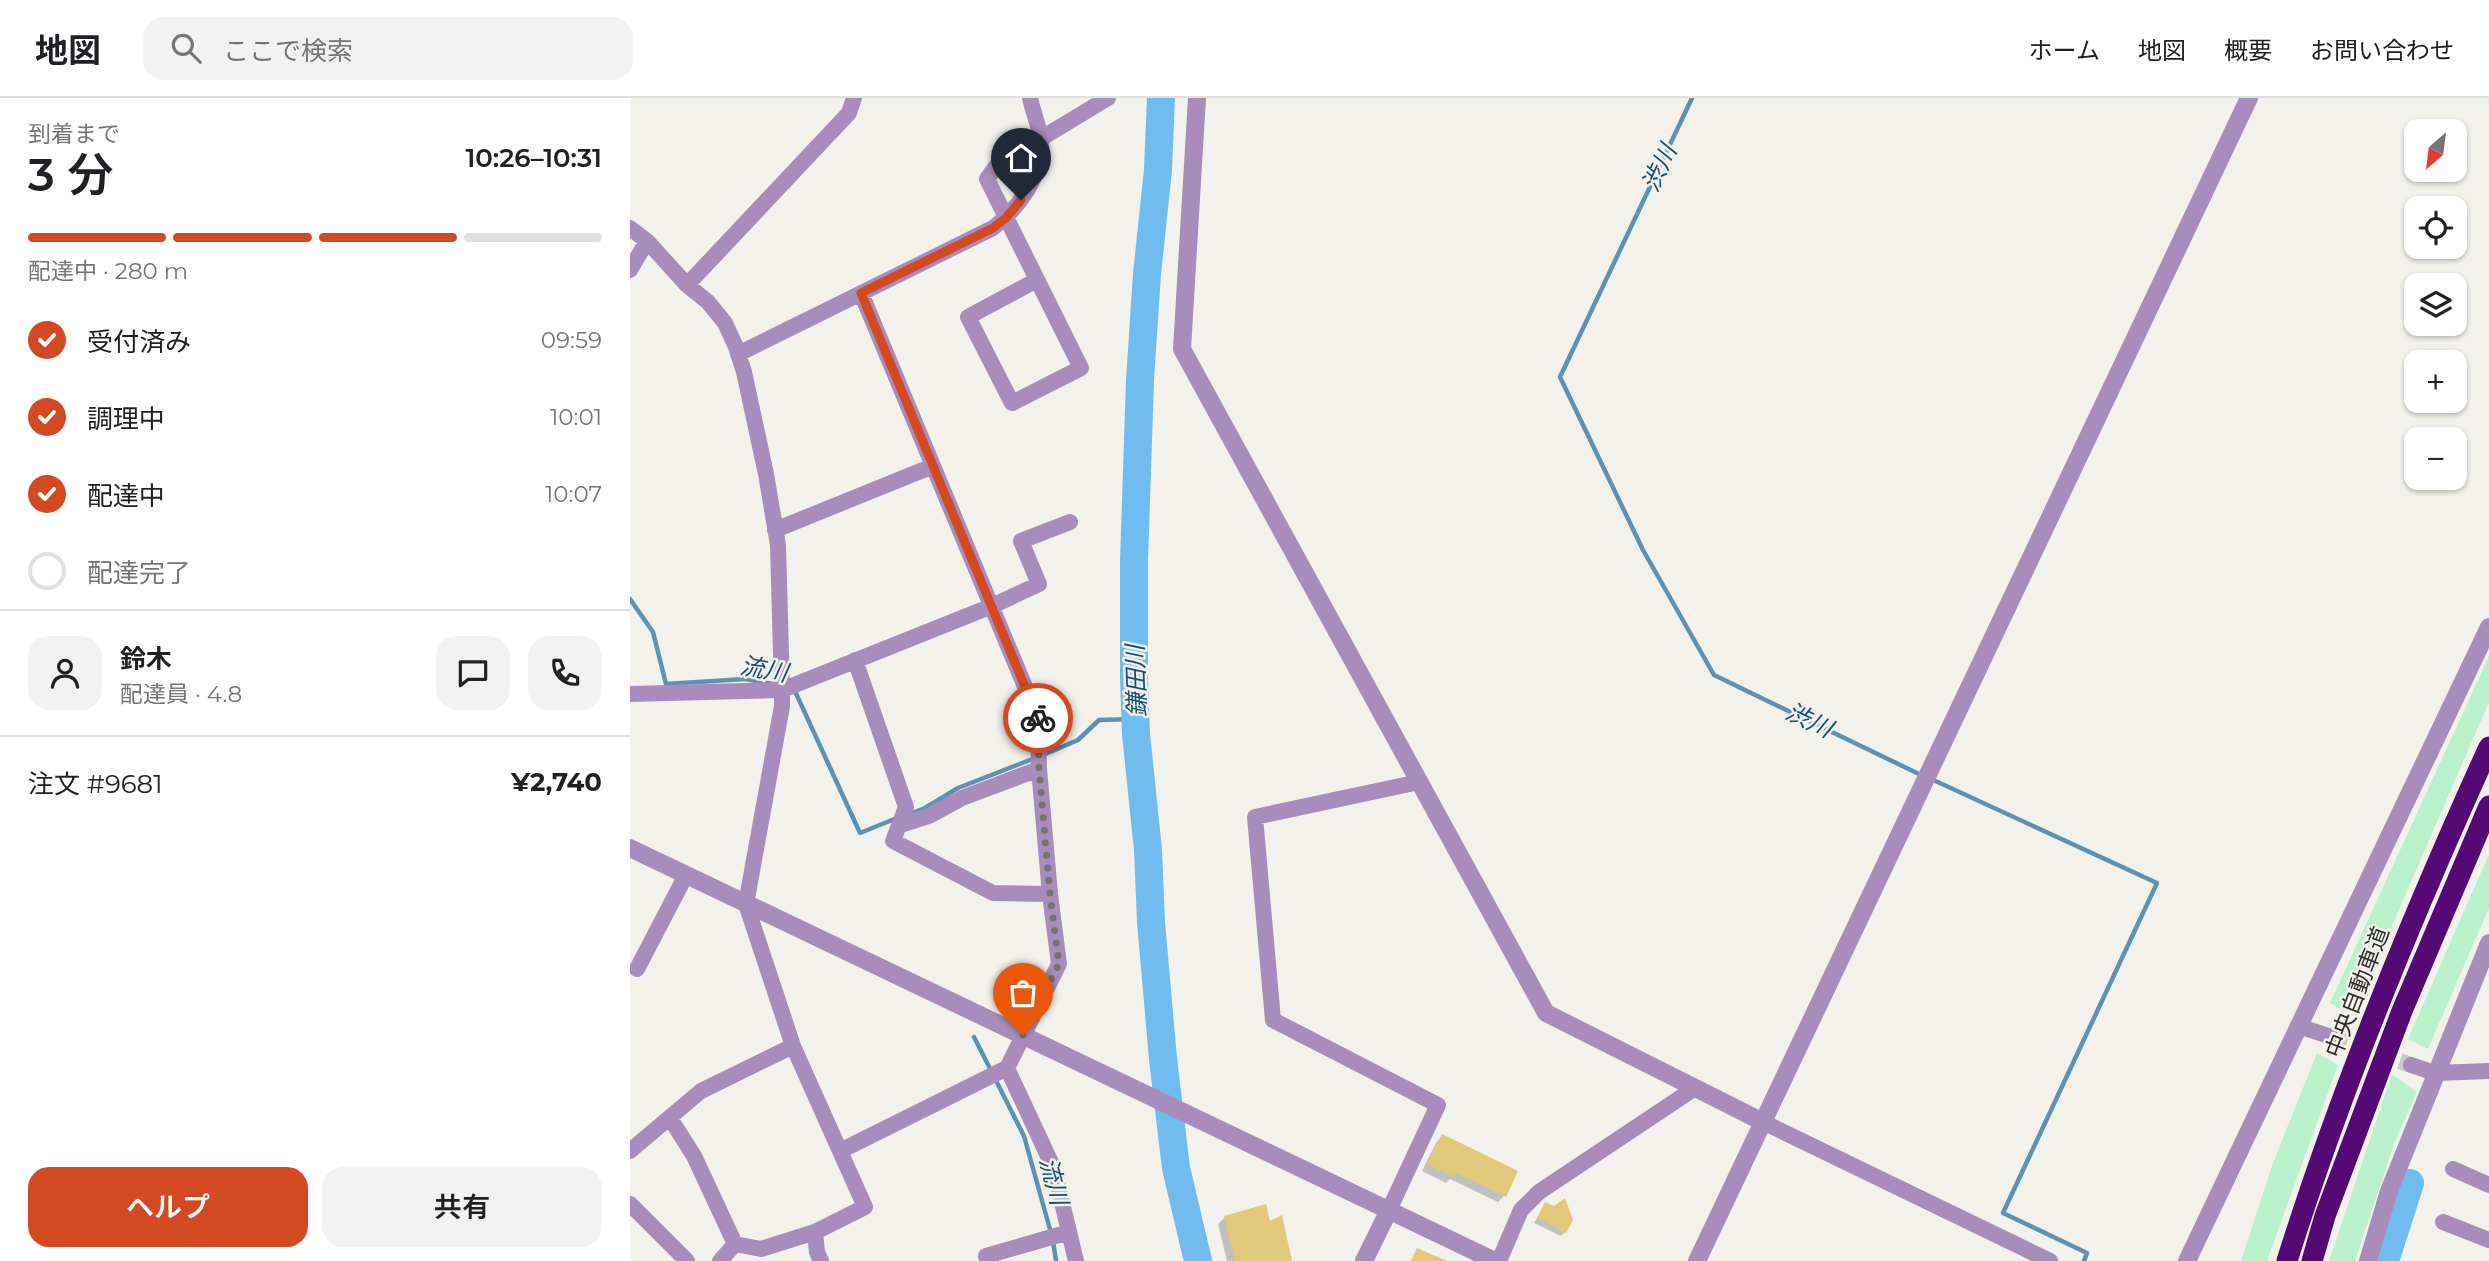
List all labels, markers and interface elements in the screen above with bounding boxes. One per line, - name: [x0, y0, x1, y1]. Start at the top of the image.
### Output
- search box: [143, 17, 633, 80]
- icon: search: [167, 29, 205, 67]
- text: 地図: [35, 30, 101, 70]
- text: ここで検索: [223, 35, 353, 67]
- text: ホーム: [2029, 36, 2100, 65]
- text: 地図: [2138, 36, 2186, 65]
- text: 概要: [2224, 36, 2272, 65]
- text: お問い合わせ: [2310, 36, 2454, 65]
- north arrow: [2404, 119, 2468, 182]
- map controls: [2404, 119, 2467, 490]
- text: 到着まで: [28, 120, 120, 148]
- pin: [991, 128, 1051, 200]
- water label: 渋川: [1636, 137, 1684, 196]
- icon: home: [1002, 139, 1040, 177]
- text: 10:26–10:31: [465, 142, 602, 174]
- text: 3 分: [28, 146, 113, 203]
- button: locate: [2404, 196, 2467, 259]
- text: 配達中 · 280 m: [28, 257, 188, 285]
- button: layers: [2404, 273, 2467, 336]
- icon: check: [28, 321, 66, 359]
- text: 受付済み: [87, 326, 191, 358]
- text: 09:59: [541, 326, 602, 354]
- button: +: [2404, 350, 2467, 413]
- icon: check: [28, 398, 66, 436]
- text: 調理中: [87, 403, 165, 435]
- text: 10:01: [550, 403, 602, 431]
- button: −: [2404, 427, 2467, 490]
- icon: check: [28, 475, 66, 513]
- text: 配達中: [87, 480, 165, 512]
- text: 10:07: [545, 480, 602, 508]
- text: 配達完了: [87, 557, 191, 589]
- button: person: [28, 636, 102, 710]
- button: chat: [436, 636, 510, 710]
- button: phone: [528, 636, 602, 710]
- water label: 鎌田川: [1120, 642, 1152, 717]
- text: 鈴木: [120, 643, 172, 675]
- water label: 流川: [738, 651, 793, 688]
- text: 配達員 · 4.8: [120, 680, 242, 708]
- courier: [1003, 683, 1073, 753]
- water label: 渋川: [1781, 697, 1840, 745]
- icon: bike: [1019, 699, 1057, 737]
- text: ¥2,740: [511, 766, 602, 798]
- text: 注文 #9681: [28, 768, 163, 800]
- street label: 中央自動車道: [2319, 923, 2395, 1061]
- pin: [993, 963, 1053, 1035]
- icon: bag: [1004, 974, 1042, 1012]
- water label: 流川: [1034, 1154, 1075, 1211]
- button: ヘルプ: [28, 1167, 308, 1247]
- button: 共有: [322, 1167, 602, 1247]

